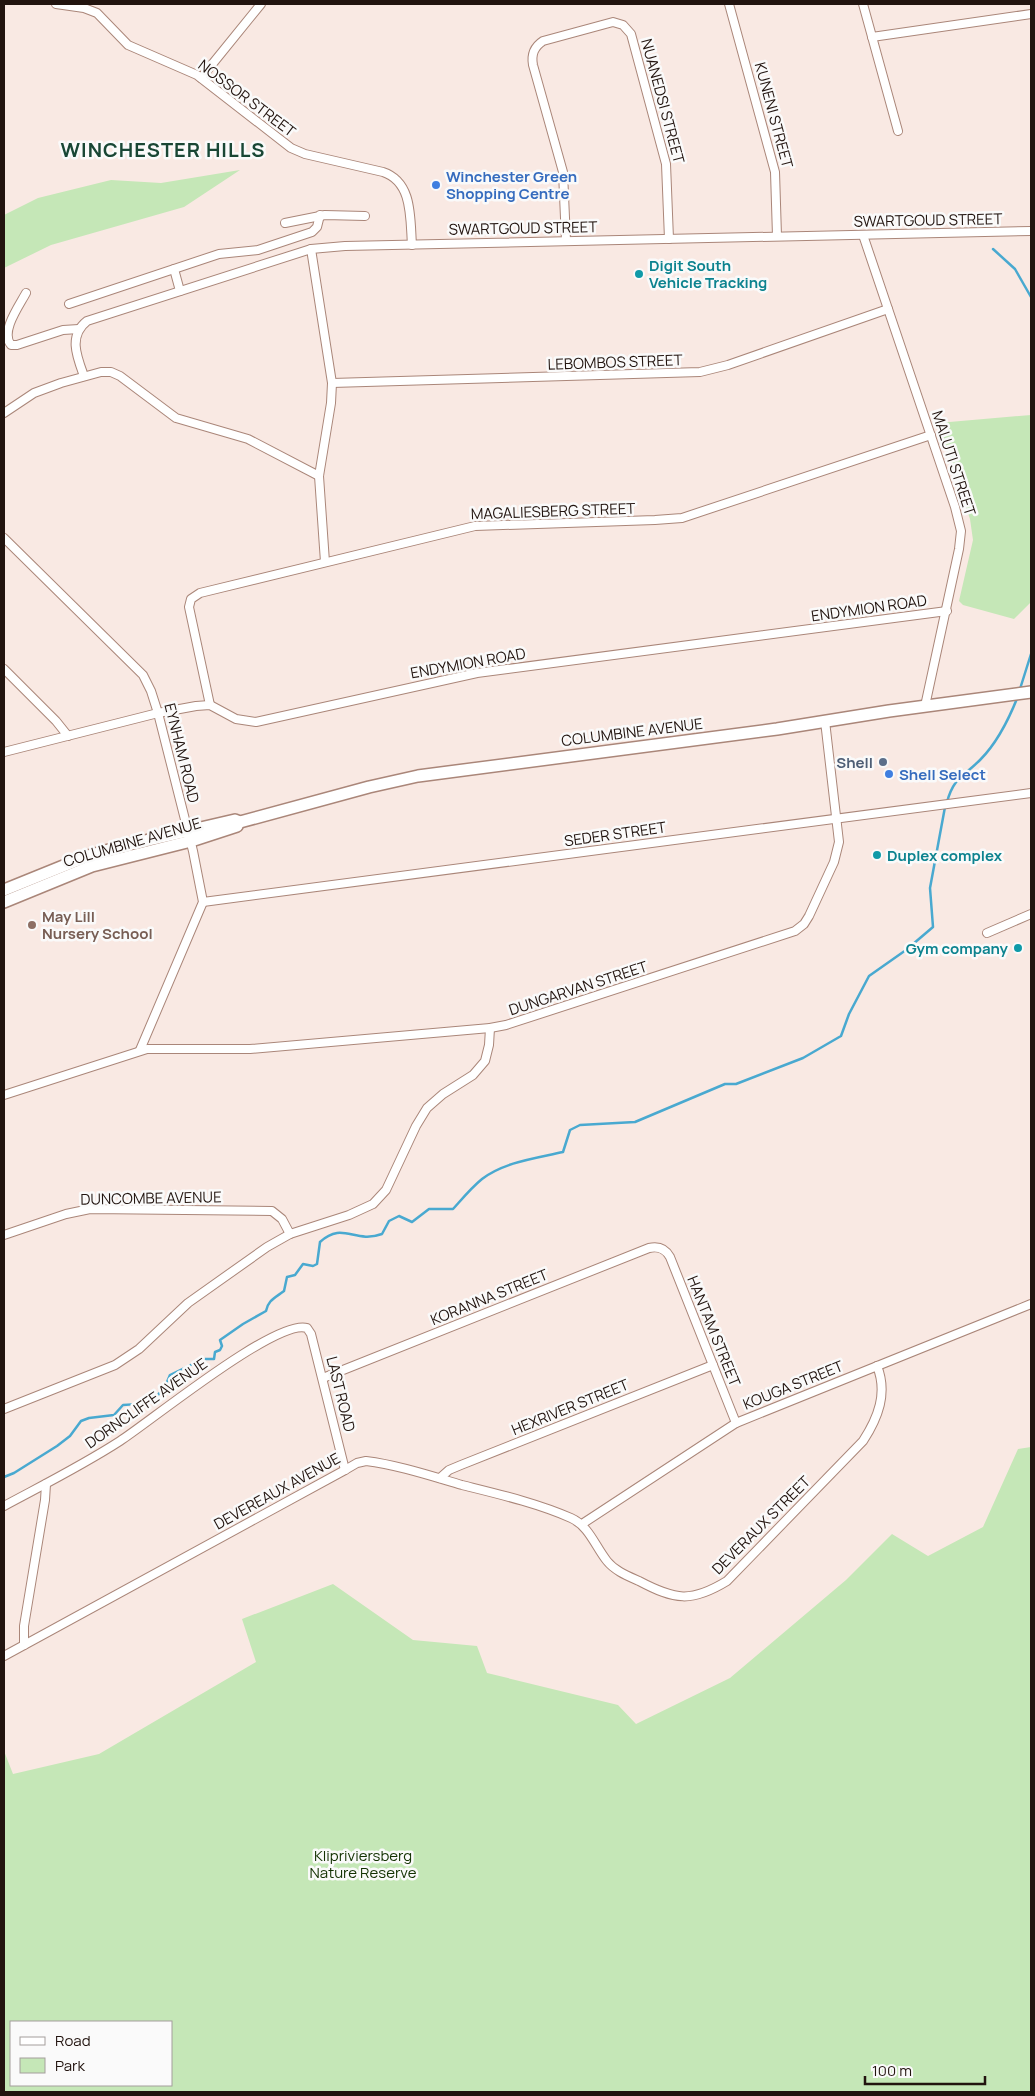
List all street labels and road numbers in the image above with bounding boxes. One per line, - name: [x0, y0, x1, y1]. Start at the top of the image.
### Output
- street label: NUANEDSI STREET: [636, 36, 690, 166]
- street label: NOSSOR STREET: [194, 54, 300, 142]
- street label: KUNENI STREET: [750, 60, 798, 170]
- street label: SWARTGOUD STREET: [854, 208, 1003, 232]
- street label: SWARTGOUD STREET: [449, 216, 598, 240]
- street label: LEBOMBOS STREET: [547, 349, 683, 375]
- street label: MALUTI STREET: [927, 408, 981, 518]
- street label: MAGALIESBERG STREET: [470, 498, 636, 524]
- street label: ENDYMION ROAD: [810, 589, 928, 627]
- street label: ENDYMION ROAD: [409, 643, 527, 683]
- street label: EYNHAM ROAD: [159, 701, 205, 805]
- street label: COLUMBINE AVENUE: [560, 713, 704, 751]
- street label: COLUMBINE AVENUE: [61, 812, 203, 872]
- street label: SEDER STREET: [563, 816, 667, 852]
- street label: DUNGARVAN STREET: [506, 956, 650, 1020]
- street label: DUNCOMBE AVENUE: [80, 1186, 222, 1210]
- street label: KORANNA STREET: [427, 1264, 551, 1330]
- street label: HANTAM STREET: [682, 1273, 746, 1389]
- street label: DORNCLIFFE AVENUE: [81, 1353, 211, 1453]
- street label: LAST ROAD: [321, 1354, 361, 1434]
- street label: KOUGA STREET: [740, 1355, 846, 1415]
- street label: HEXRIVER STREET: [508, 1374, 632, 1440]
- street label: DEVEREAUX AVENUE: [210, 1448, 344, 1534]
- street label: DEVERAUX STREET: [707, 1471, 815, 1579]

